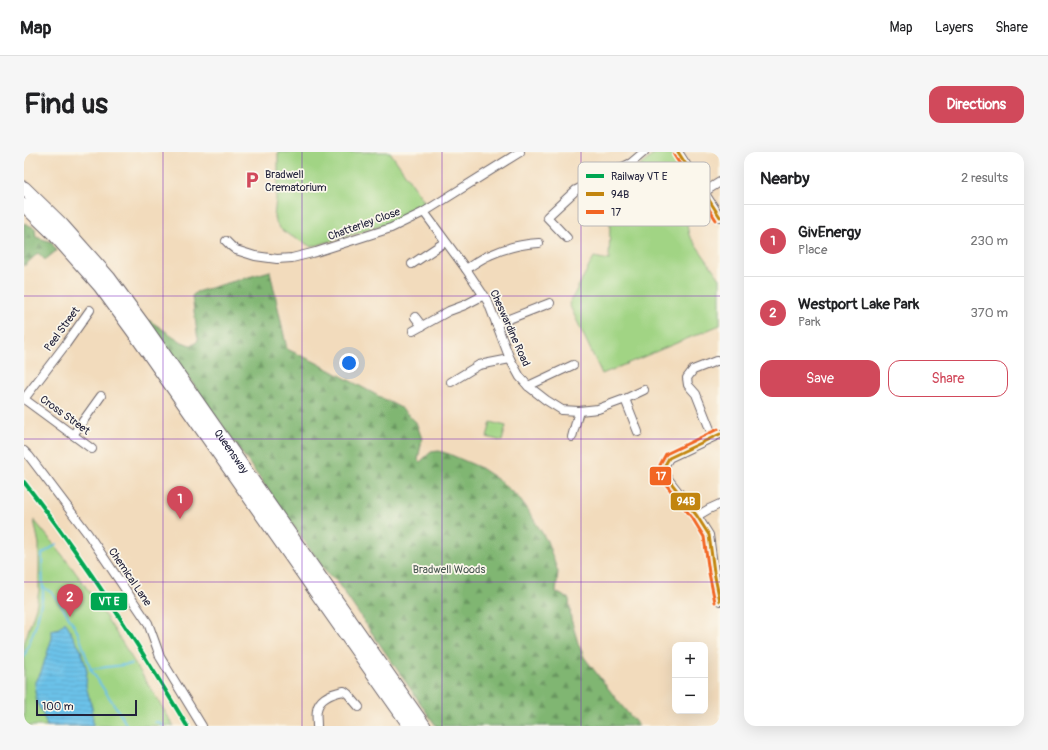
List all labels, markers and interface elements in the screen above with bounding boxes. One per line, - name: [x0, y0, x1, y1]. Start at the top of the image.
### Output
- text: Map: [20, 16, 51, 40]
- text: Map: [890, 19, 913, 36]
- text: Layers: [935, 19, 973, 36]
- text: Share: [995, 19, 1028, 36]
- button: Directions: [929, 86, 1024, 123]
- text: Find us: [24, 87, 108, 122]
- legend: [578, 162, 710, 226]
- place label: Bradwell Crematorium: [265, 168, 327, 194]
- text: Nearby: [760, 168, 809, 189]
- parking icon: Bradwell Crematorium: [242, 170, 262, 190]
- text: Railway VT E: [611, 170, 668, 183]
- text: 2 results: [961, 170, 1008, 186]
- text: 94B: [611, 188, 629, 201]
- street label: Chatterley Close: [326, 205, 402, 243]
- text: 17: [611, 206, 621, 219]
- text: GivEnergy: [798, 223, 861, 242]
- text: 1: [770, 233, 776, 249]
- text: 230 m: [971, 233, 1008, 249]
- text: Place: [798, 242, 827, 258]
- street label: Cheswardine Road: [487, 288, 533, 368]
- text: Westport Lake Park: [798, 295, 919, 314]
- street label: Peel Street: [42, 304, 83, 354]
- text: 2: [769, 305, 777, 321]
- text: 370 m: [971, 305, 1008, 321]
- text: Park: [798, 314, 821, 330]
- your location: [339, 353, 359, 373]
- button: Save: [760, 360, 880, 397]
- button: Share: [888, 360, 1008, 397]
- street label: Cross Street: [38, 393, 93, 438]
- street label: Queensway: [212, 426, 252, 476]
- line badge: 17: [649, 466, 672, 486]
- text: 17: [656, 470, 666, 483]
- pin: 1: [167, 486, 193, 519]
- line badge: 94B: [670, 492, 701, 511]
- text: 94B: [677, 495, 695, 508]
- street label: Chemical Lane: [106, 545, 155, 609]
- park label: Bradwell Woods: [413, 563, 485, 576]
- pin: 2: [57, 584, 83, 617]
- line badge: VT E: [90, 592, 128, 611]
- text: VT E: [99, 595, 120, 608]
- map controls: [672, 642, 708, 714]
- button: +: [672, 642, 708, 678]
- button: −: [672, 678, 708, 714]
- scale bar: [36, 698, 137, 717]
- text: 100 m: [42, 700, 73, 713]

